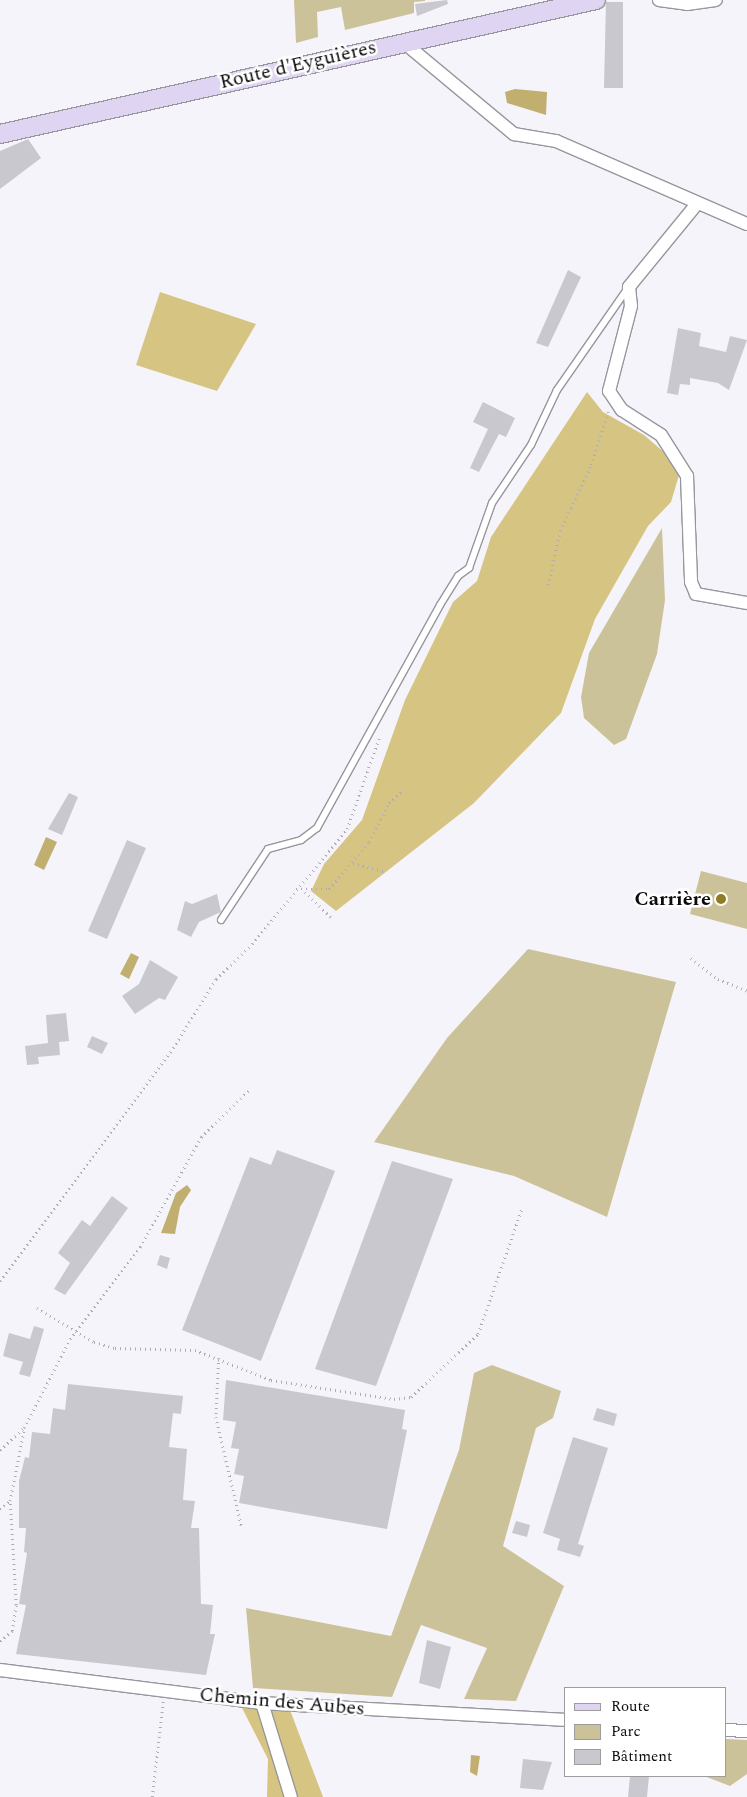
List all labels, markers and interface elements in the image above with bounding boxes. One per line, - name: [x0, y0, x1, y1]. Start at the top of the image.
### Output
- street label: Route d'Eyguières: [217, 35, 379, 95]
- place label: Carrière: [634, 887, 711, 911]
- marker: Carrière: [715, 893, 727, 905]
- street label: Chemin des Aubes: [198, 1683, 366, 1721]
- legend: [564, 1687, 727, 1777]
- text: Route: [611, 1695, 650, 1718]
- text: Parc: [611, 1720, 641, 1743]
- text: Bâtiment: [611, 1745, 672, 1768]

